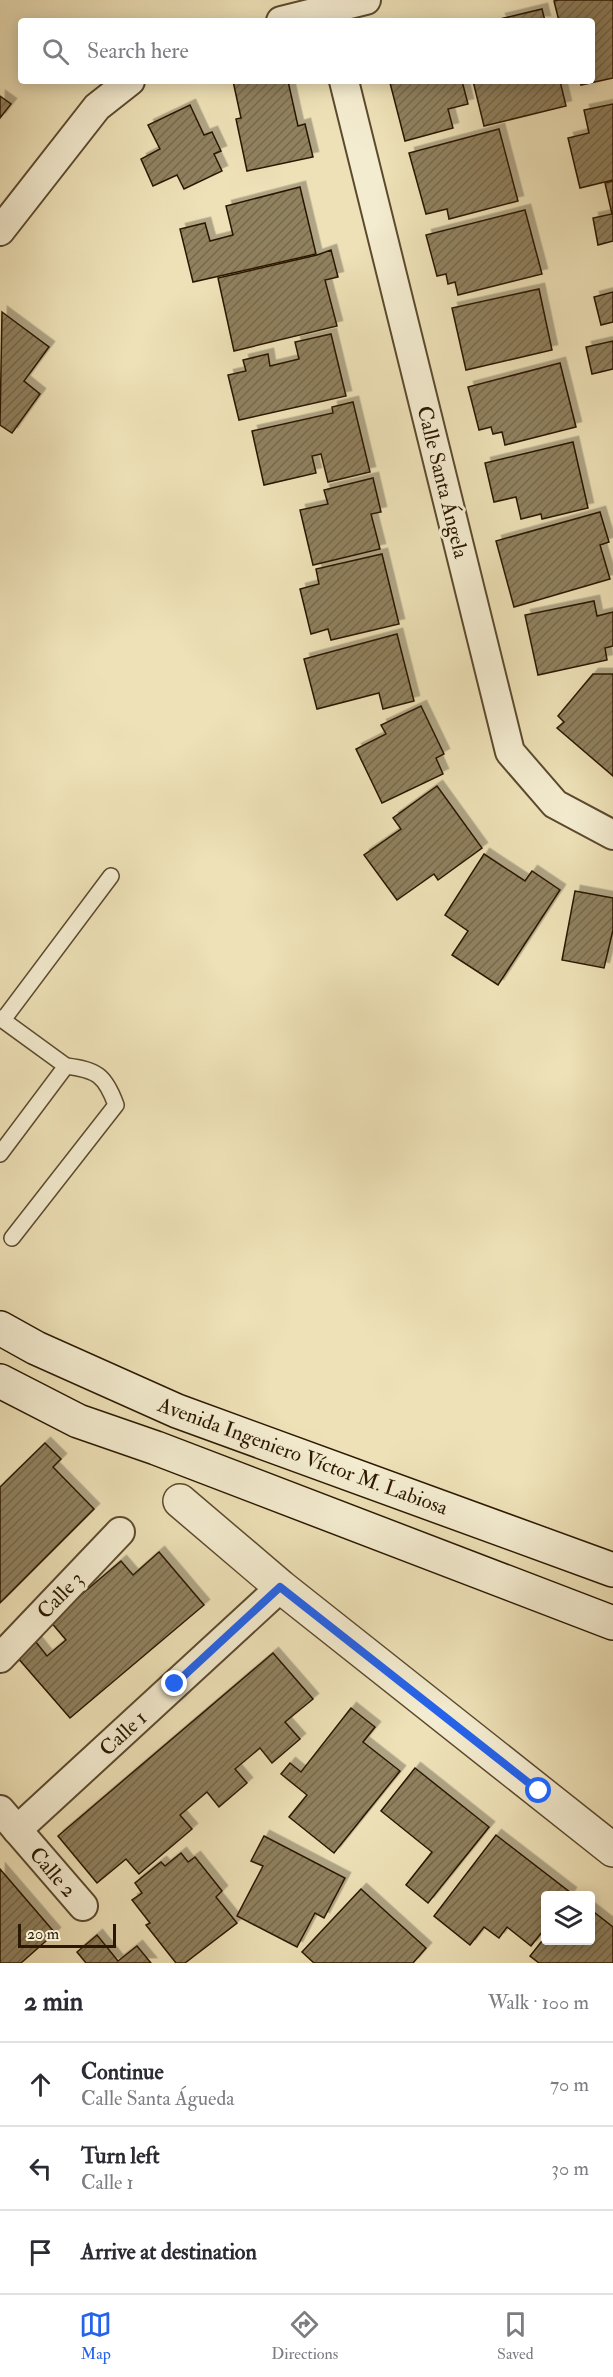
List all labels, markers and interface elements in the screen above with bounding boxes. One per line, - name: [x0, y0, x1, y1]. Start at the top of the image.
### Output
- search box: [18, 18, 595, 84]
- icon: search: [39, 35, 72, 68]
- text: Search here: [87, 37, 189, 65]
- street label: Calle Santa Ángela: [411, 403, 475, 561]
- street label: Avenida Ingeniero Víctor M. Labiosa: [153, 1391, 452, 1522]
- street label: Calle 3: [31, 1566, 89, 1625]
- route end: [161, 1670, 187, 1696]
- street label: Calle 1: [94, 1705, 153, 1762]
- route start: [525, 1777, 551, 1803]
- street label: Calle 2: [23, 1841, 82, 1903]
- map controls: [541, 1891, 595, 1945]
- button: layers: [541, 1891, 595, 1945]
- scale bar: [18, 1921, 116, 1948]
- text: 20 m: [27, 1924, 59, 1944]
- text: 2 min: [24, 1986, 83, 2018]
- text: Walk · 100 m: [488, 1990, 589, 2015]
- text: Continue: [81, 2058, 164, 2086]
- icon: ahead: [24, 2068, 57, 2101]
- text: 70 m: [550, 2072, 589, 2097]
- text: Calle Santa Águeda: [81, 2086, 234, 2111]
- text: Turn left: [81, 2142, 160, 2170]
- icon: left: [24, 2152, 57, 2185]
- text: 30 m: [551, 2156, 589, 2181]
- text: Calle 1: [81, 2170, 134, 2195]
- icon: arrive: [24, 2236, 57, 2269]
- text: Arrive at destination: [81, 2238, 257, 2266]
- tab: Map: [79, 2308, 112, 2364]
- tab: Directions: [271, 2308, 338, 2364]
- tab: Saved: [497, 2308, 534, 2364]

